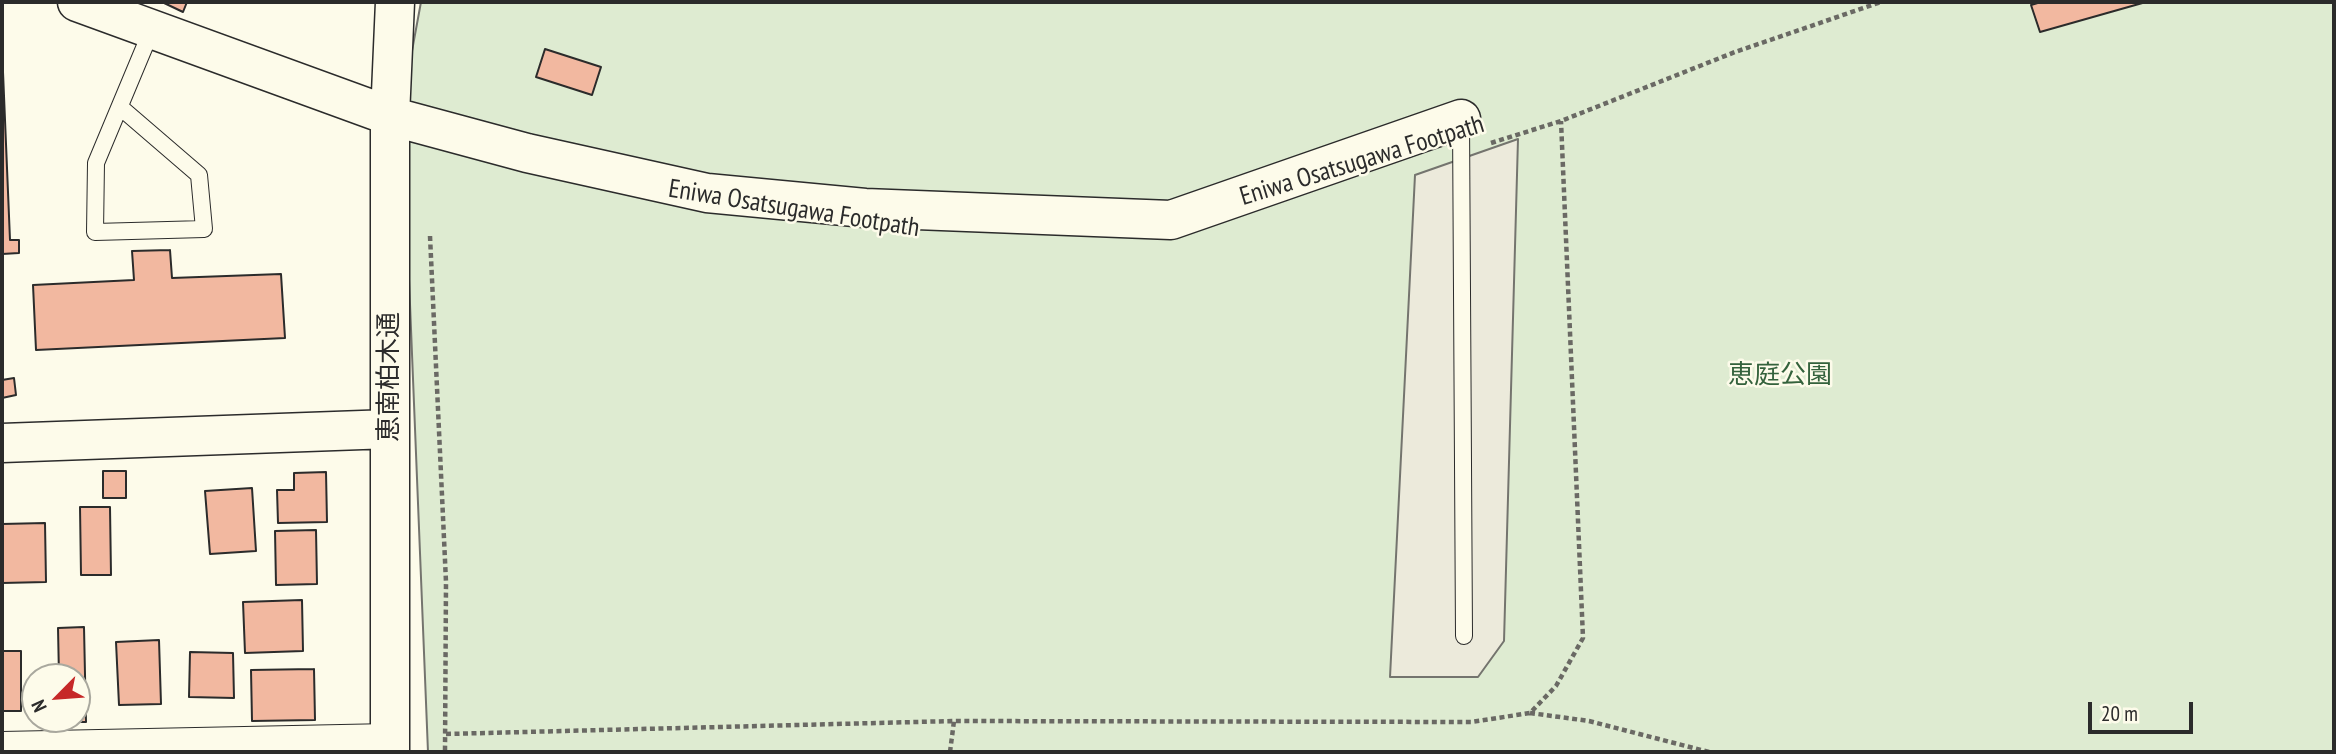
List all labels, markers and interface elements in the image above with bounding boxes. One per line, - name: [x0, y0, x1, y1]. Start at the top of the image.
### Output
- street label: Eniwa Osatsugawa Footpath: [1236, 109, 1488, 213]
- street label: Eniwa Osatsugawa Footpath: [666, 174, 922, 244]
- street label: 恵南柏木通: [374, 312, 406, 442]
- park label: 恵庭公園: [1728, 360, 1832, 392]
- north arrow: [21, 663, 91, 733]
- scale bar: [2091, 688, 2196, 732]
- text: N: [26, 696, 52, 716]
- text: 20 m: [2101, 700, 2138, 727]

